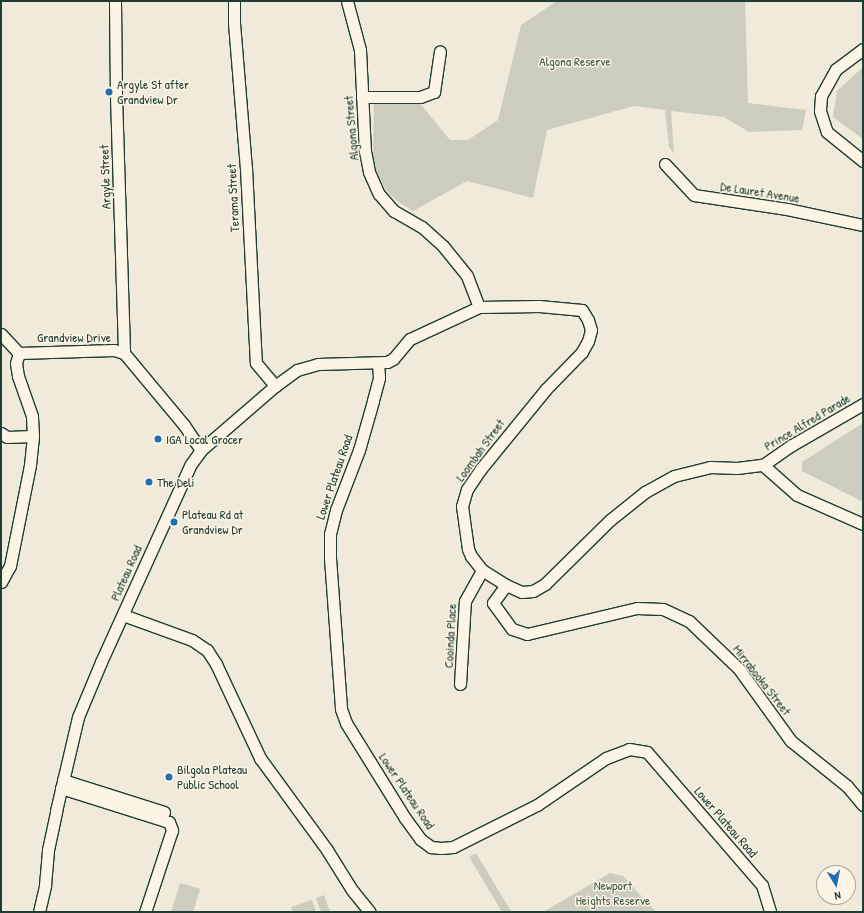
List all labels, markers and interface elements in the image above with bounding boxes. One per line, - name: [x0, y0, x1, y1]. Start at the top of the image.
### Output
- park label: Algona Reserve: [539, 53, 611, 69]
- place label: Argyle St after Grandview Dr: [117, 77, 189, 108]
- marker: Argyle St after Grandview Dr: [104, 87, 114, 97]
- street label: Algona Street: [340, 95, 362, 161]
- street label: Argyle Street: [96, 144, 114, 210]
- street label: Terama Street: [223, 163, 243, 233]
- street label: De Lauret Avenue: [719, 178, 801, 206]
- street label: Grandview Drive: [37, 329, 111, 345]
- street label: Prince Alfred Parade: [761, 390, 853, 454]
- street label: Loombah Street: [452, 416, 508, 484]
- place label: IGA Local Grocer: [166, 431, 243, 447]
- street label: Lower Plateau Road: [312, 433, 356, 521]
- marker: IGA Local Grocer: [153, 434, 163, 444]
- place label: The Deli: [157, 474, 194, 490]
- marker: The Deli: [144, 477, 154, 487]
- place label: Plateau Rd at Grandview Dr: [182, 507, 243, 538]
- marker: Plateau Rd at Grandview Dr: [169, 517, 179, 527]
- street label: Plateau Road: [107, 543, 145, 603]
- street label: Cooinda Place: [441, 603, 459, 669]
- street label: Mirrabooka Street: [730, 642, 794, 718]
- street label: Lower Plateau Road: [376, 750, 438, 832]
- place label: Bilgola Plateau Public School: [177, 762, 247, 793]
- marker: Bilgola Plateau Public School: [164, 772, 174, 782]
- street label: Lower Plateau Road: [691, 784, 761, 860]
- north arrow: [816, 865, 856, 905]
- park label: Newport Heights Reserve: [576, 878, 650, 909]
- text: N: [834, 888, 842, 903]

